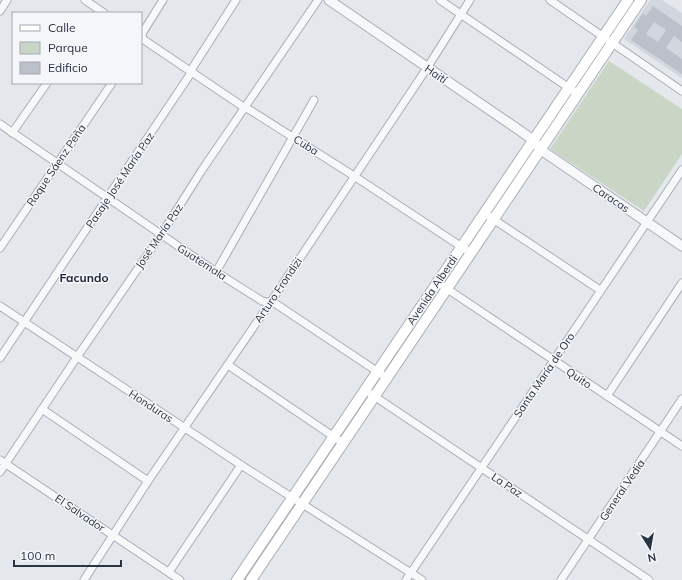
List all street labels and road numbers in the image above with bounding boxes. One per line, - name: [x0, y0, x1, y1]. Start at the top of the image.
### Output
- street label: Haití: [422, 61, 451, 87]
- street label: Roque Sáenz Peña: [23, 121, 89, 209]
- street label: Pasaje José María Paz: [83, 129, 157, 231]
- street label: Cuba: [291, 132, 321, 158]
- street label: Caracas: [590, 180, 632, 216]
- street label: José María Paz: [132, 201, 186, 271]
- street label: Guatemala: [175, 241, 229, 283]
- street label: Avenida Alberdi: [404, 252, 460, 328]
- street label: Arturo Frondizi: [251, 255, 305, 325]
- street label: Santa María de Oro: [510, 330, 578, 420]
- street label: Quito: [564, 364, 594, 392]
- street label: Honduras: [126, 386, 176, 426]
- street label: General Vedia: [596, 457, 648, 523]
- street label: La Paz: [489, 470, 526, 501]
- street label: El Salvador: [52, 491, 108, 535]

